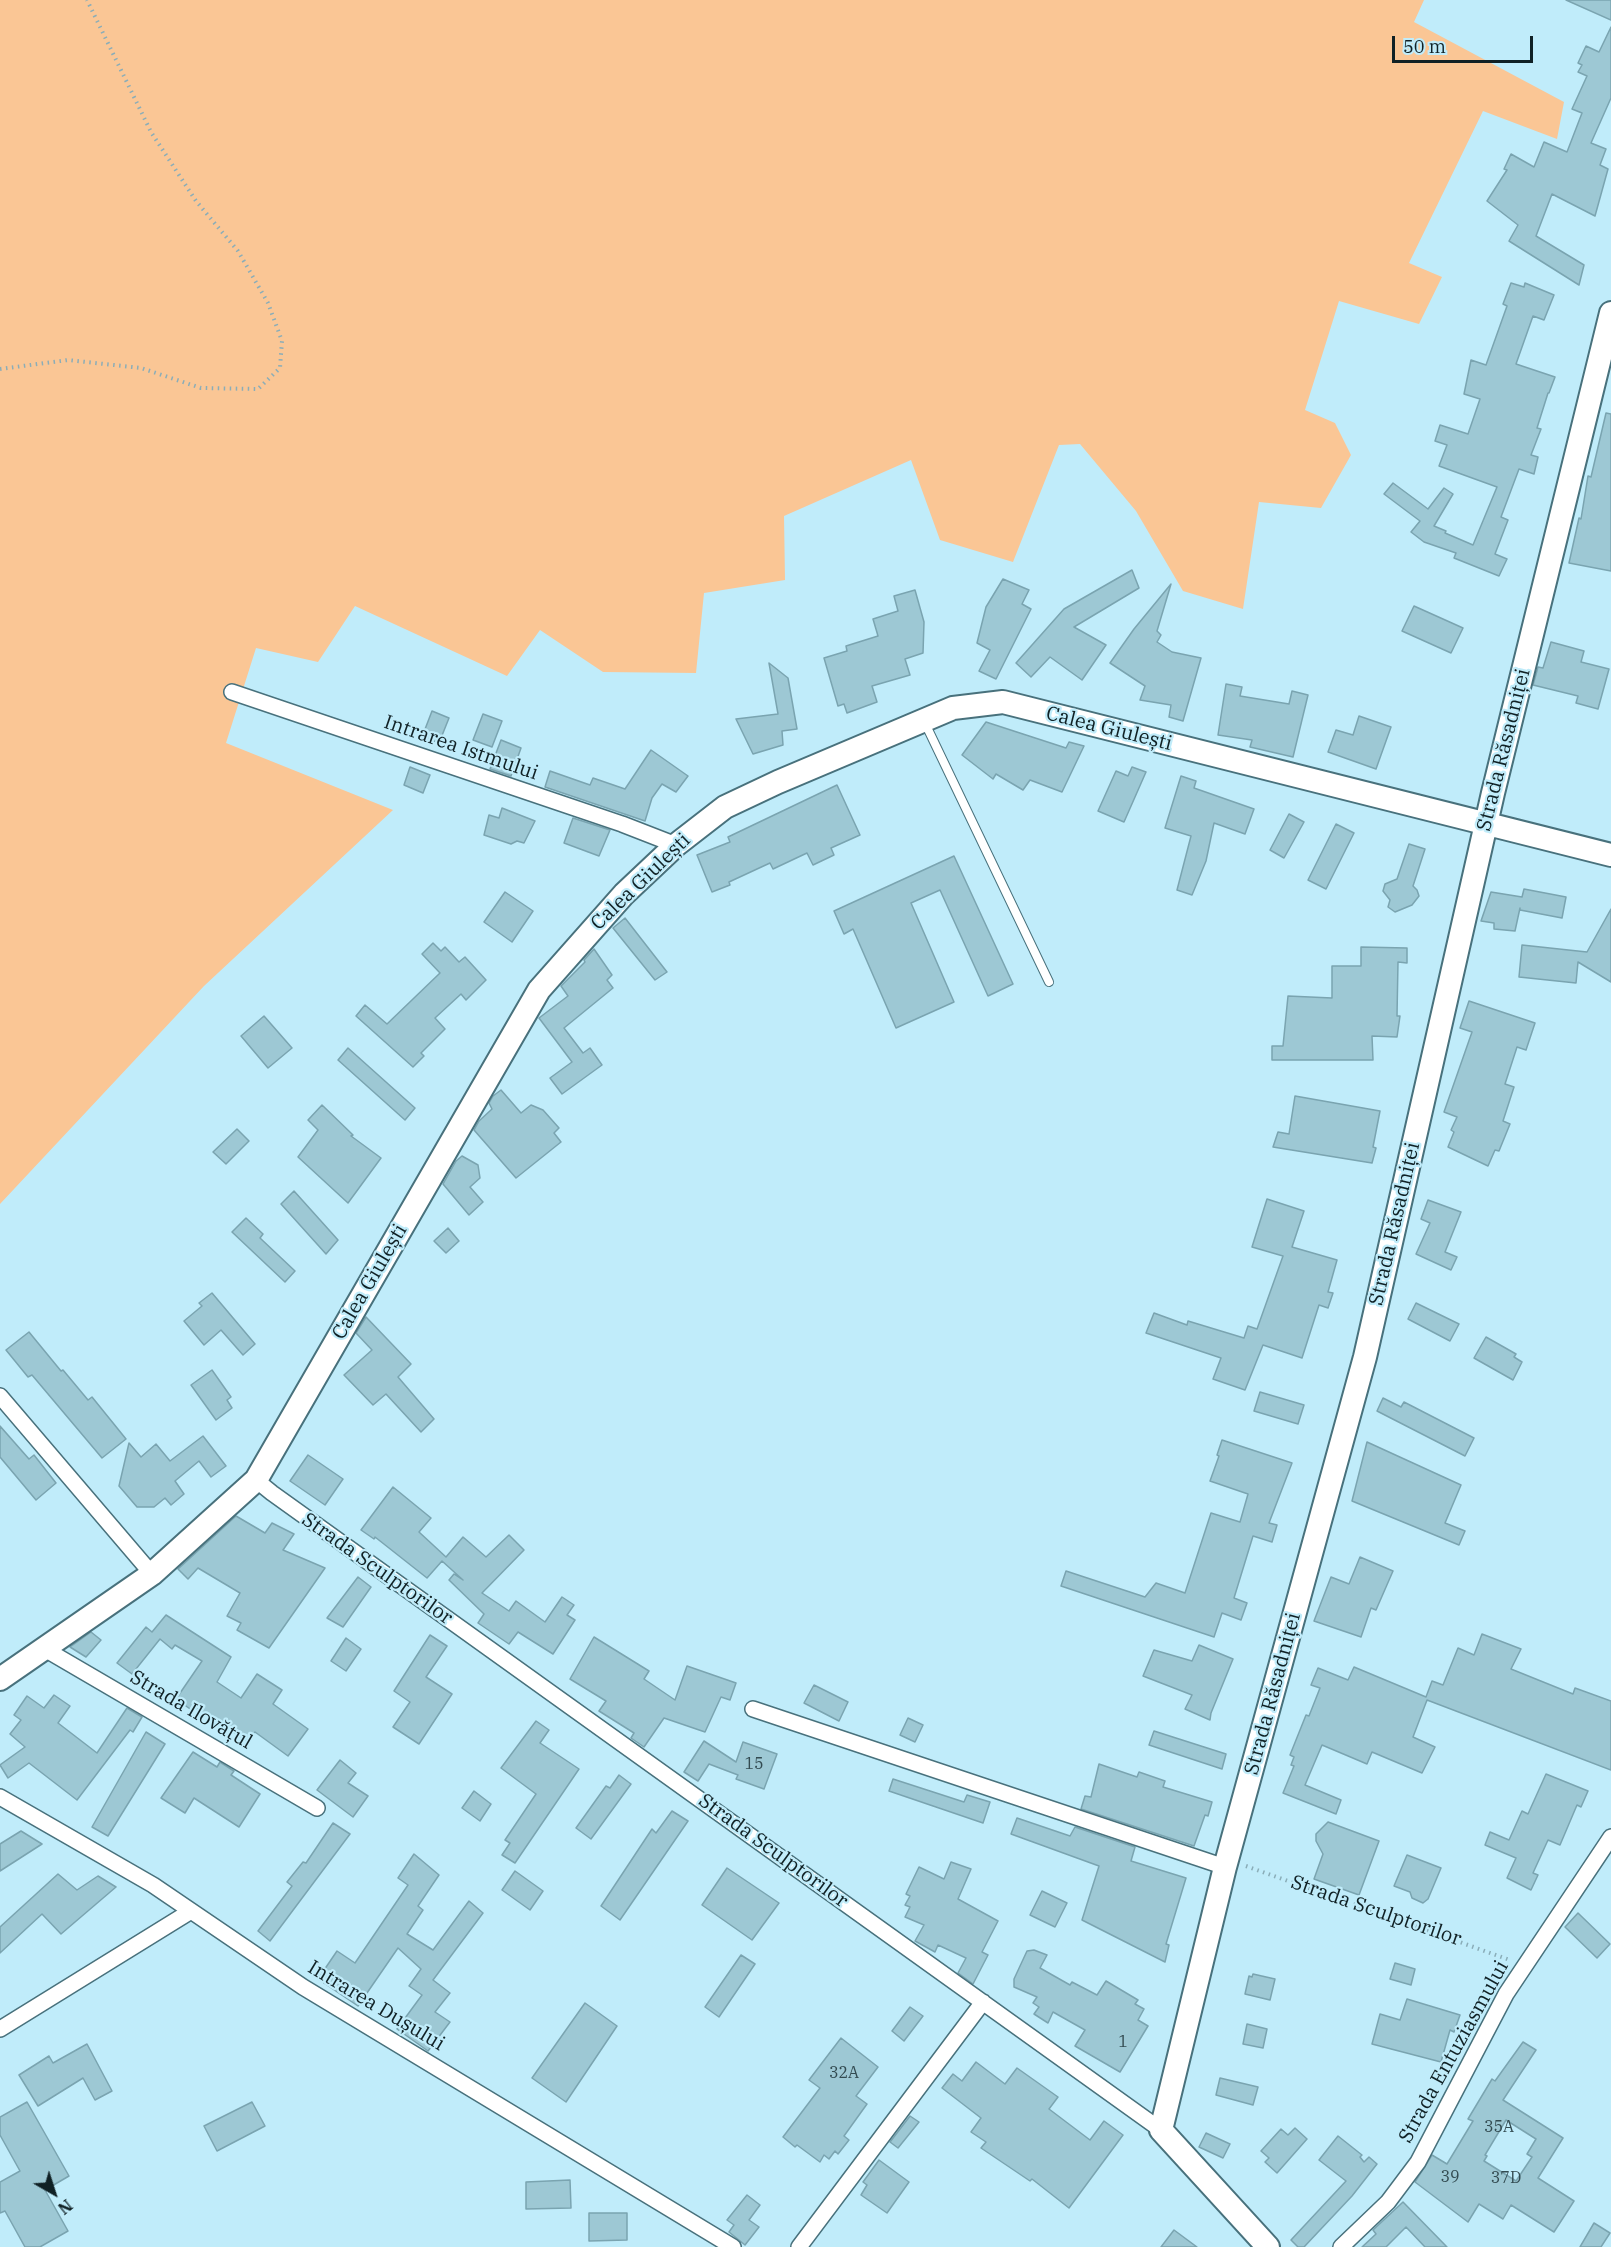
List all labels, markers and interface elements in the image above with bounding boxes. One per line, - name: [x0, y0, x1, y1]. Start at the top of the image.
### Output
- scale bar: [1395, 24, 1536, 62]
- text: 50 m: [1403, 35, 1446, 58]
- street label: Strada Răsadniței: [1472, 666, 1536, 834]
- street label: Calea Giulești: [1044, 702, 1174, 756]
- street label: Intrarea Istmului: [381, 710, 541, 786]
- street label: Calea Giulești: [586, 829, 696, 935]
- street label: Strada Răsadniței: [1365, 1140, 1425, 1308]
- street label: Calea Giulești: [327, 1220, 413, 1344]
- street label: Strada Sculptorilor: [297, 1508, 457, 1630]
- street label: Strada Răsadniței: [1240, 1610, 1306, 1778]
- street label: Strada Ilovățul: [126, 1665, 256, 1755]
- house number: 15: [744, 1754, 764, 1774]
- street label: Strada Sculptorilor: [694, 1789, 852, 1913]
- street label: Strada Sculptorilor: [1288, 1871, 1464, 1951]
- street label: Intrarea Dușului: [303, 1956, 449, 2056]
- street label: Strada Entuziasmului: [1394, 1957, 1514, 2147]
- house number: 1: [1118, 2032, 1128, 2052]
- house number: 32A: [829, 2063, 859, 2083]
- house number: 35A: [1484, 2117, 1514, 2137]
- north arrow: [24, 2163, 84, 2223]
- house number: 39: [1440, 2167, 1460, 2187]
- house number: 37D: [1491, 2168, 1521, 2188]
- text: N: [54, 2195, 77, 2219]

